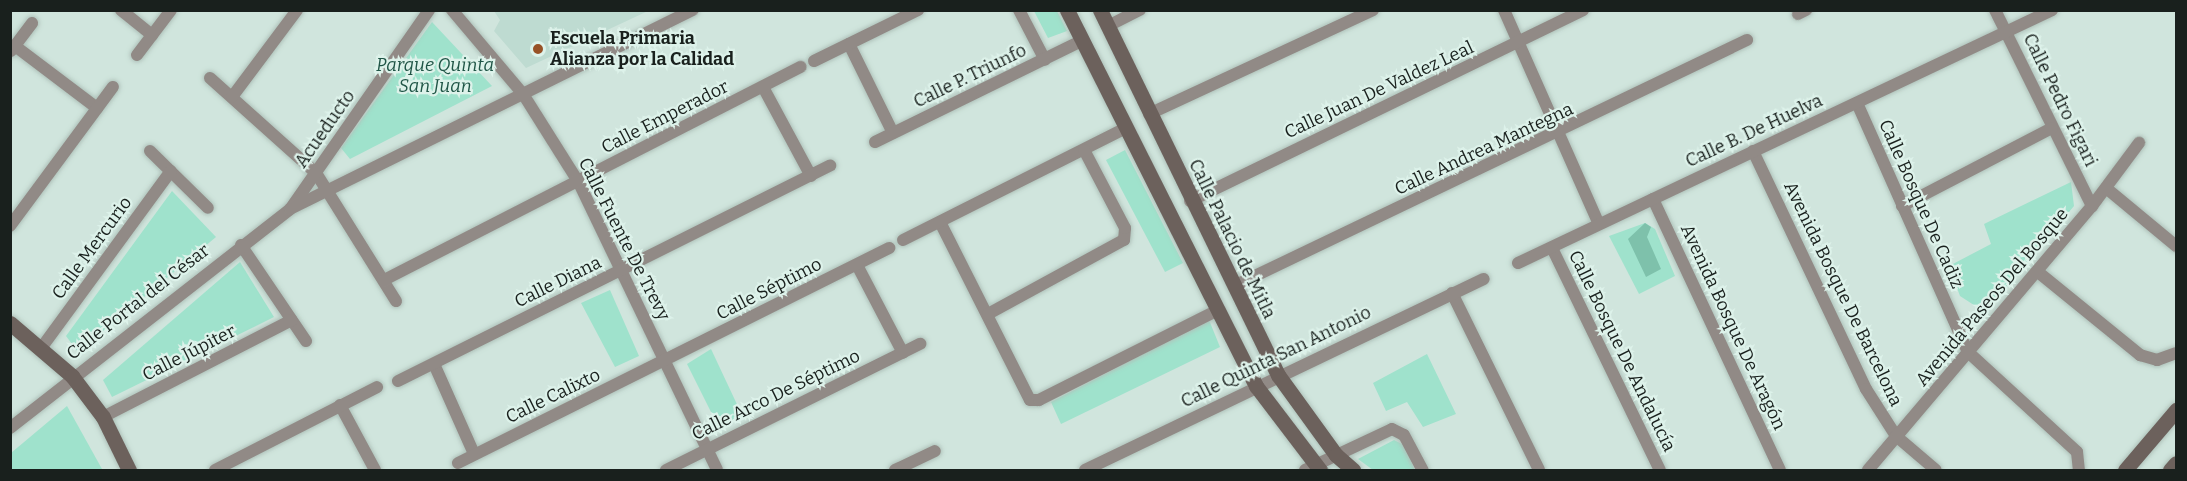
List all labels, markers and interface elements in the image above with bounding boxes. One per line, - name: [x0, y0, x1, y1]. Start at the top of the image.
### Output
- place label: Escuela Primaria Alianza por la Calidad: [550, 28, 734, 70]
- street label: Calle Pedro Figari: [2018, 30, 2102, 170]
- street label: Calle Juan De Valdez Leal: [1281, 37, 1477, 143]
- street label: Calle P. Triunfo: [910, 39, 1030, 113]
- marker: Escuela Primaria Alianza por la Calidad: [531, 42, 545, 56]
- park label: Parque Quinta San Juan: [376, 55, 494, 98]
- street label: Calle Emperador: [598, 76, 732, 158]
- street label: Acueducto: [290, 86, 360, 172]
- street label: Calle B. De Huelva: [1682, 90, 1826, 172]
- street label: Calle Andrea Mantegna: [1391, 98, 1577, 200]
- street label: Calle Bosque De Cadiz: [1874, 116, 1968, 292]
- street label: Calle Fuente De Trevy: [574, 154, 674, 324]
- street label: Calle Palacio de Mitla: [1184, 156, 1280, 322]
- street label: Avenida Bosque De Barcelona: [1779, 178, 1907, 410]
- street label: Calle Mercurio: [48, 192, 136, 304]
- street label: Avenida Paseos Del Bosque: [1911, 204, 2073, 390]
- street label: Avenida Bosque De Aragón: [1676, 221, 1790, 433]
- street label: Calle Portal del César: [62, 240, 214, 364]
- street label: Calle Bosque De Andalucía: [1564, 247, 1680, 455]
- street label: Calle Diana: [511, 252, 605, 312]
- street label: Calle Séptimo: [713, 253, 825, 325]
- street label: Calle Quinta San Antonio: [1177, 302, 1375, 412]
- street label: Calle Júpiter: [139, 320, 239, 386]
- street label: Calle Arco De Séptimo: [688, 345, 864, 445]
- street label: Calle Calixto: [502, 364, 604, 428]

